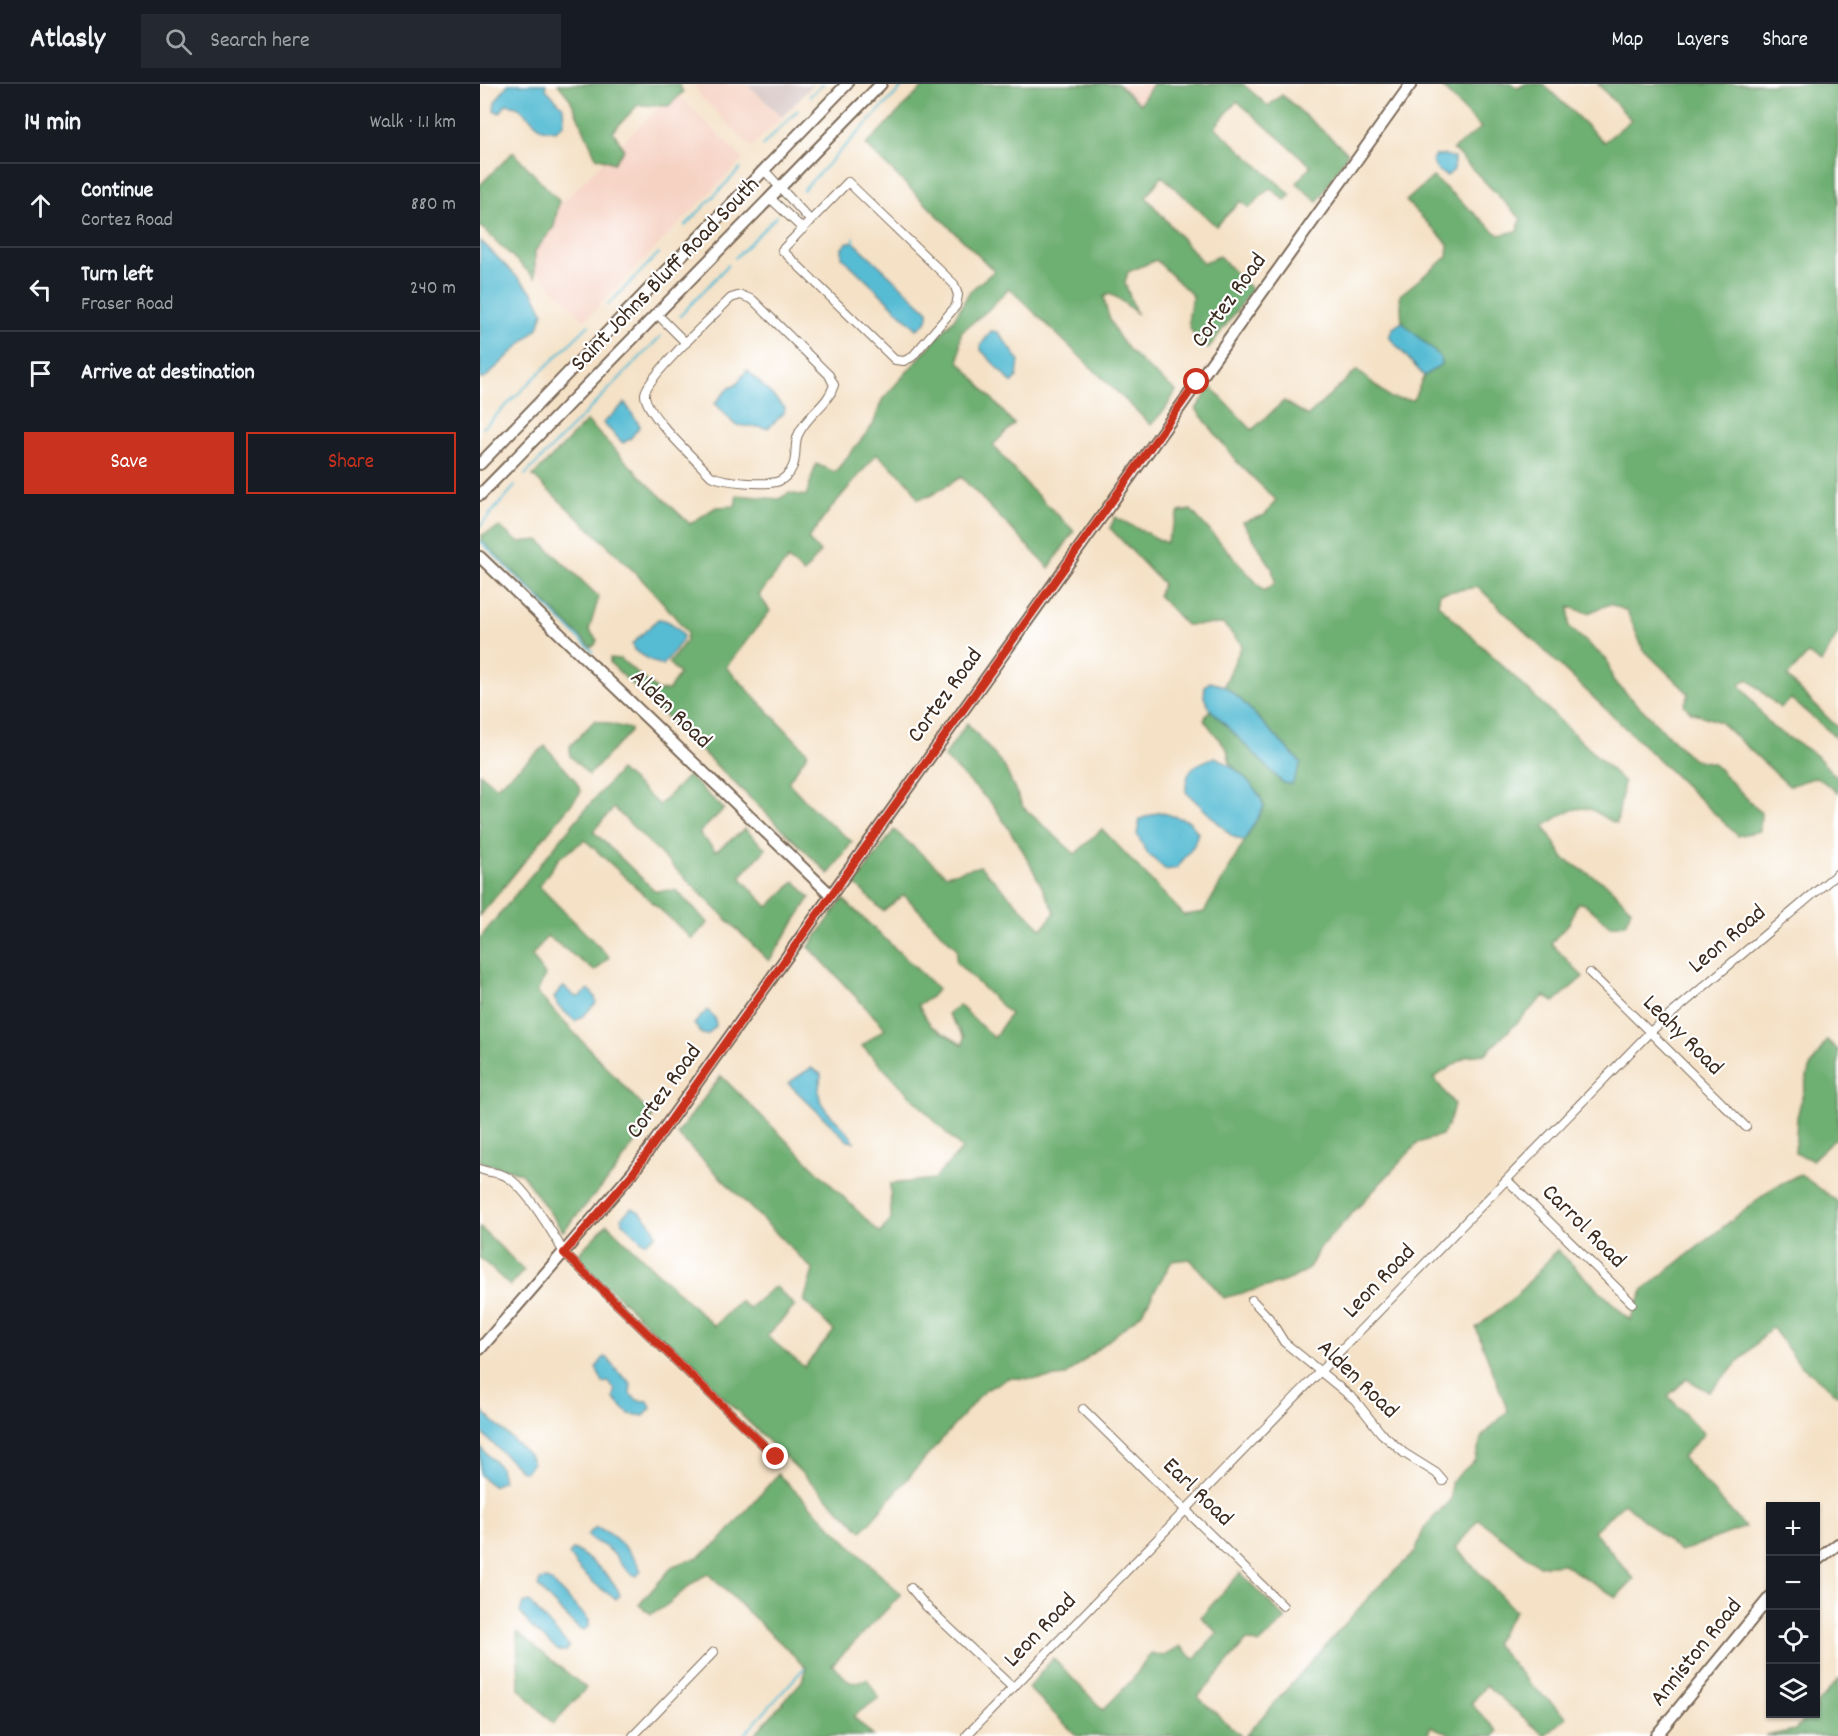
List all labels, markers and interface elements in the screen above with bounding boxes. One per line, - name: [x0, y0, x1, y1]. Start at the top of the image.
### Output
- search box: [141, 14, 561, 68]
- text: Atlasly: [30, 21, 105, 61]
- icon: search: [162, 25, 195, 58]
- text: Search here: [210, 26, 310, 57]
- text: Map: [1612, 26, 1643, 56]
- text: Layers: [1676, 26, 1729, 56]
- text: Share: [1762, 26, 1808, 56]
- text: 14 min: [24, 105, 81, 142]
- text: Walk · 1.1 km: [370, 109, 456, 137]
- street label: Saint Johns Bluff Road South: [564, 170, 768, 380]
- text: Continue: [81, 176, 153, 207]
- icon: ahead: [24, 189, 57, 222]
- text: 880 m: [411, 191, 456, 219]
- text: Cortez Road: [81, 207, 173, 235]
- street label: Cortez Road: [1184, 246, 1276, 356]
- text: Turn left: [81, 260, 153, 291]
- icon: left: [24, 273, 57, 306]
- text: 240 m: [410, 275, 456, 303]
- text: Fraser Road: [81, 291, 173, 319]
- icon: arrive: [24, 357, 57, 390]
- text: Arrive at destination: [81, 358, 255, 389]
- route start: [1183, 368, 1209, 394]
- button: Save: [24, 432, 234, 494]
- button: Share: [246, 432, 456, 494]
- street label: Cortez Road: [900, 641, 992, 751]
- street label: Alden Road: [621, 662, 719, 758]
- street label: Leon Road: [1682, 897, 1774, 983]
- street label: Leahy Road: [1634, 988, 1730, 1084]
- street label: Cortez Road: [619, 1037, 711, 1147]
- street label: Carrol Road: [1533, 1177, 1633, 1277]
- street label: Leon Road: [1336, 1237, 1424, 1327]
- street label: Alden Road: [1308, 1332, 1406, 1428]
- route end: [762, 1443, 788, 1469]
- street label: Earl Road: [1154, 1450, 1240, 1536]
- map controls: [1766, 1502, 1820, 1718]
- button: +: [1766, 1502, 1820, 1556]
- button: −: [1766, 1556, 1820, 1610]
- street label: Leon Road: [997, 1586, 1085, 1676]
- street label: Anniston Road: [1643, 1591, 1751, 1715]
- button: locate: [1766, 1610, 1820, 1664]
- button: layers: [1766, 1664, 1820, 1718]

